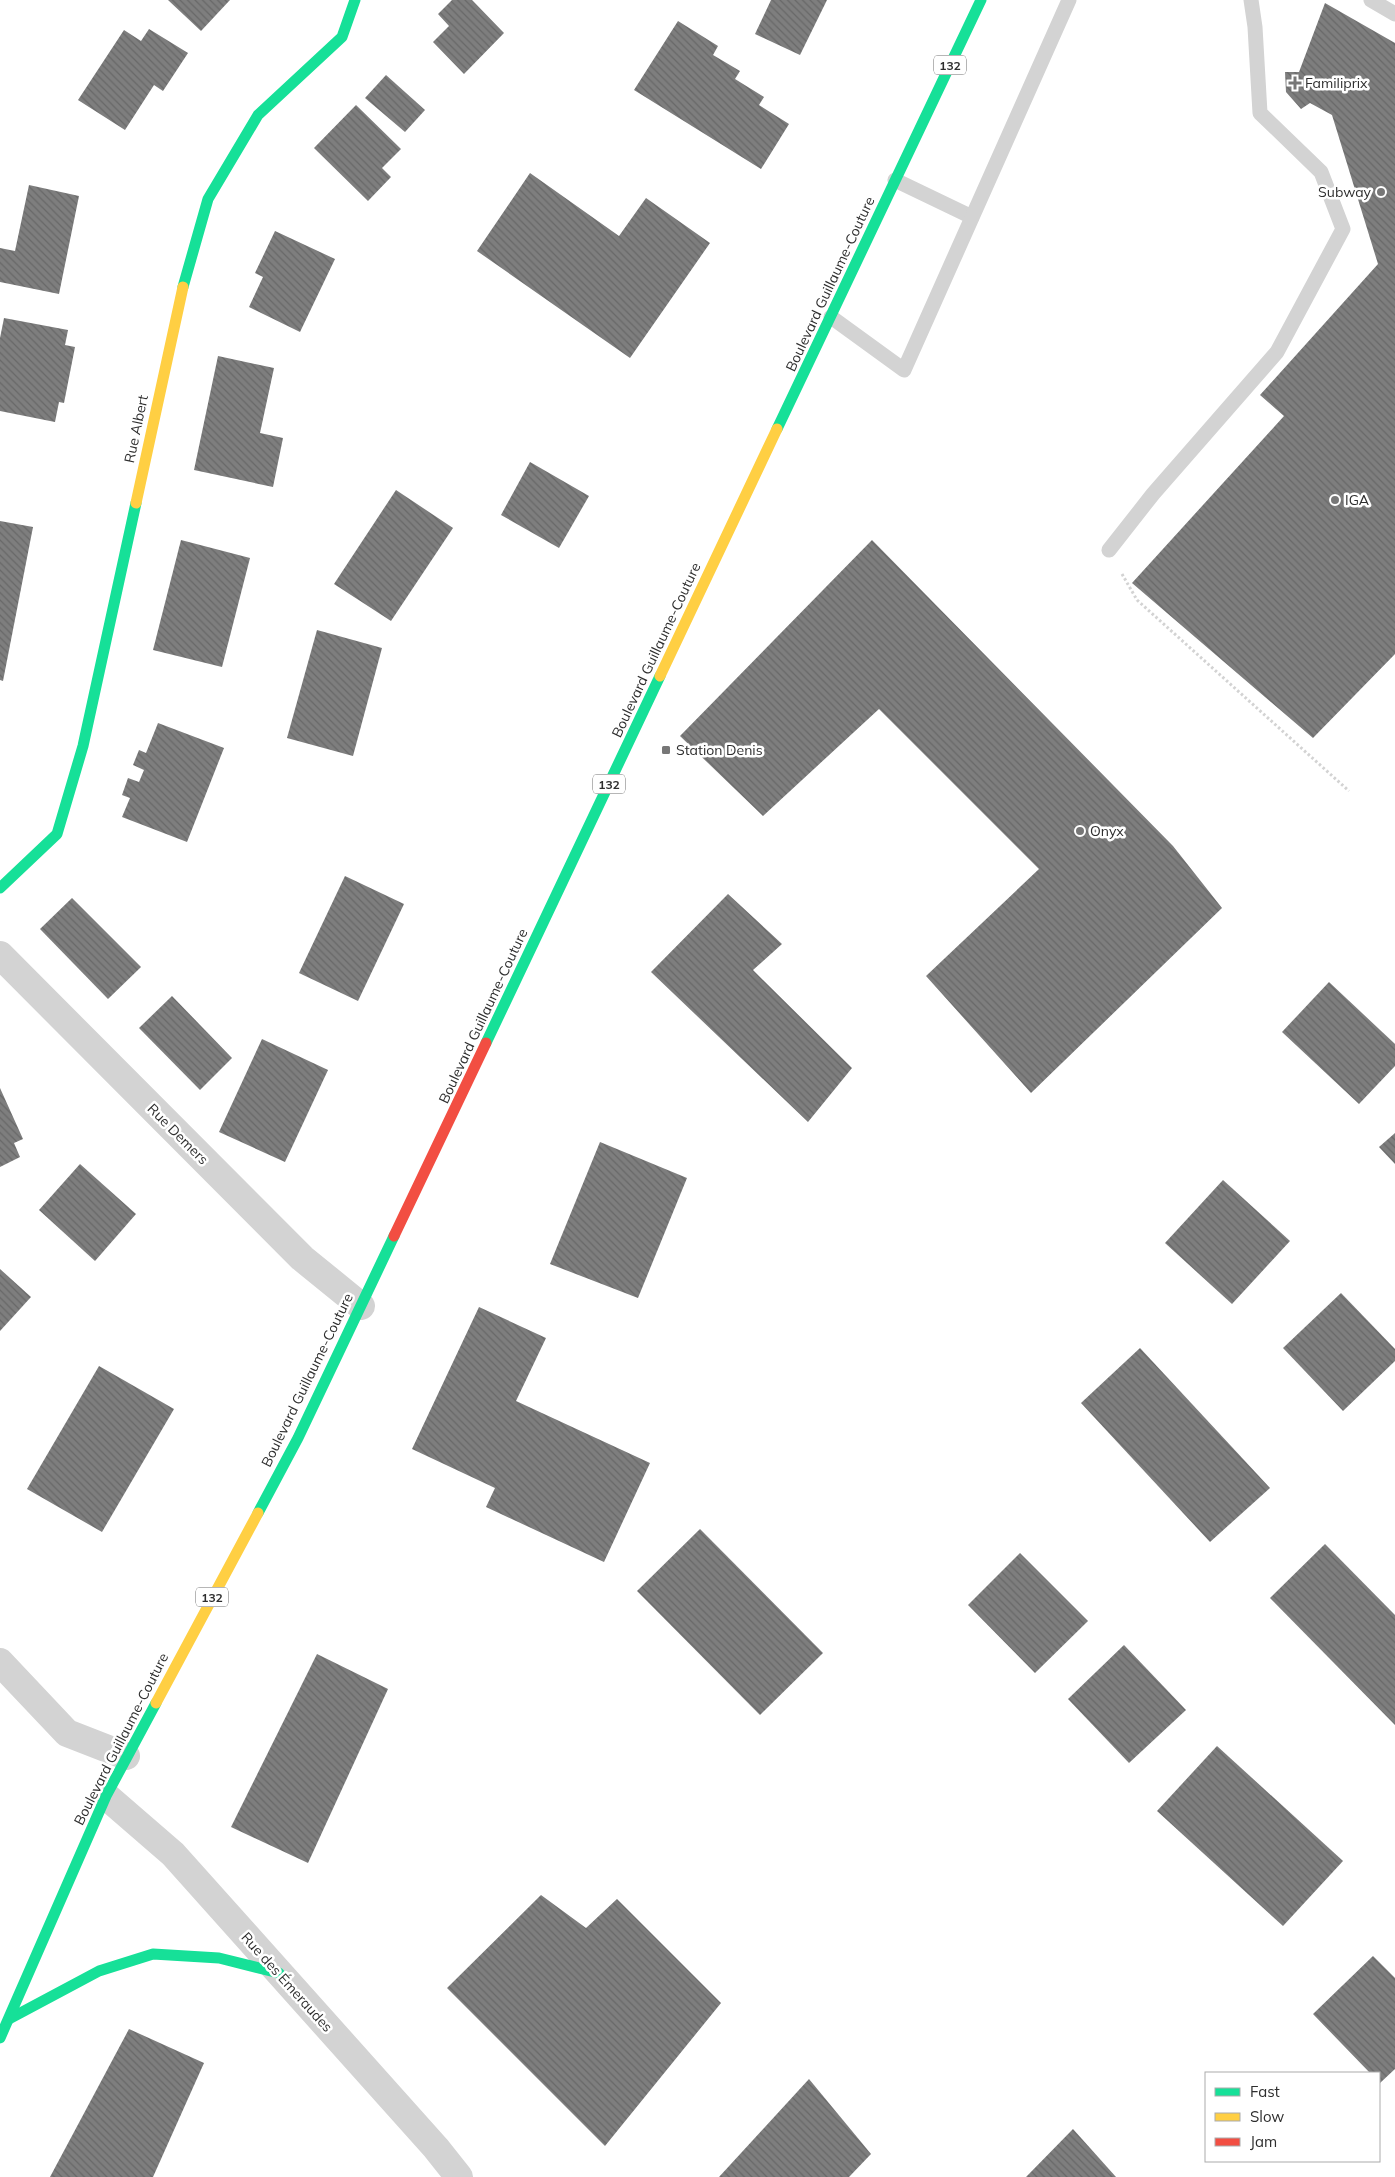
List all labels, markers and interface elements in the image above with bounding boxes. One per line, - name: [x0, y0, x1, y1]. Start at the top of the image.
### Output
- road number: 132: [934, 56, 966, 74]
- place label: Familiprix: [1305, 74, 1368, 92]
- marker: Familiprix: [1289, 77, 1301, 89]
- place label: Subway: [1318, 183, 1372, 201]
- marker: Subway: [1375, 186, 1387, 198]
- street label: Boulevard Guillaume-Couture: [782, 194, 878, 374]
- street label: Rue Albert: [120, 393, 152, 465]
- place label: IGA: [1345, 491, 1370, 509]
- marker: IGA: [1329, 494, 1341, 506]
- street label: Boulevard Guillaume-Couture: [608, 560, 704, 740]
- place label: Station Denis: [676, 741, 763, 759]
- marker: Station Denis: [660, 744, 672, 756]
- road number: 132: [593, 774, 625, 794]
- place label: Onyx: [1090, 822, 1124, 840]
- marker: Onyx: [1074, 825, 1086, 837]
- street label: Boulevard Guillaume-Couture: [435, 926, 531, 1106]
- street label: Rue Demers: [144, 1100, 212, 1168]
- street label: Boulevard Guillaume-Couture: [257, 1290, 357, 1470]
- road number: 132: [196, 1588, 228, 1606]
- street label: Boulevard Guillaume-Couture: [70, 1650, 172, 1828]
- street label: Rue des Émeraudes: [237, 1928, 337, 2036]
- legend: [1205, 2072, 1380, 2162]
- text: Fast: [1250, 2082, 1280, 2101]
- text: Slow: [1250, 2107, 1284, 2126]
- text: Jam: [1250, 2132, 1277, 2151]

